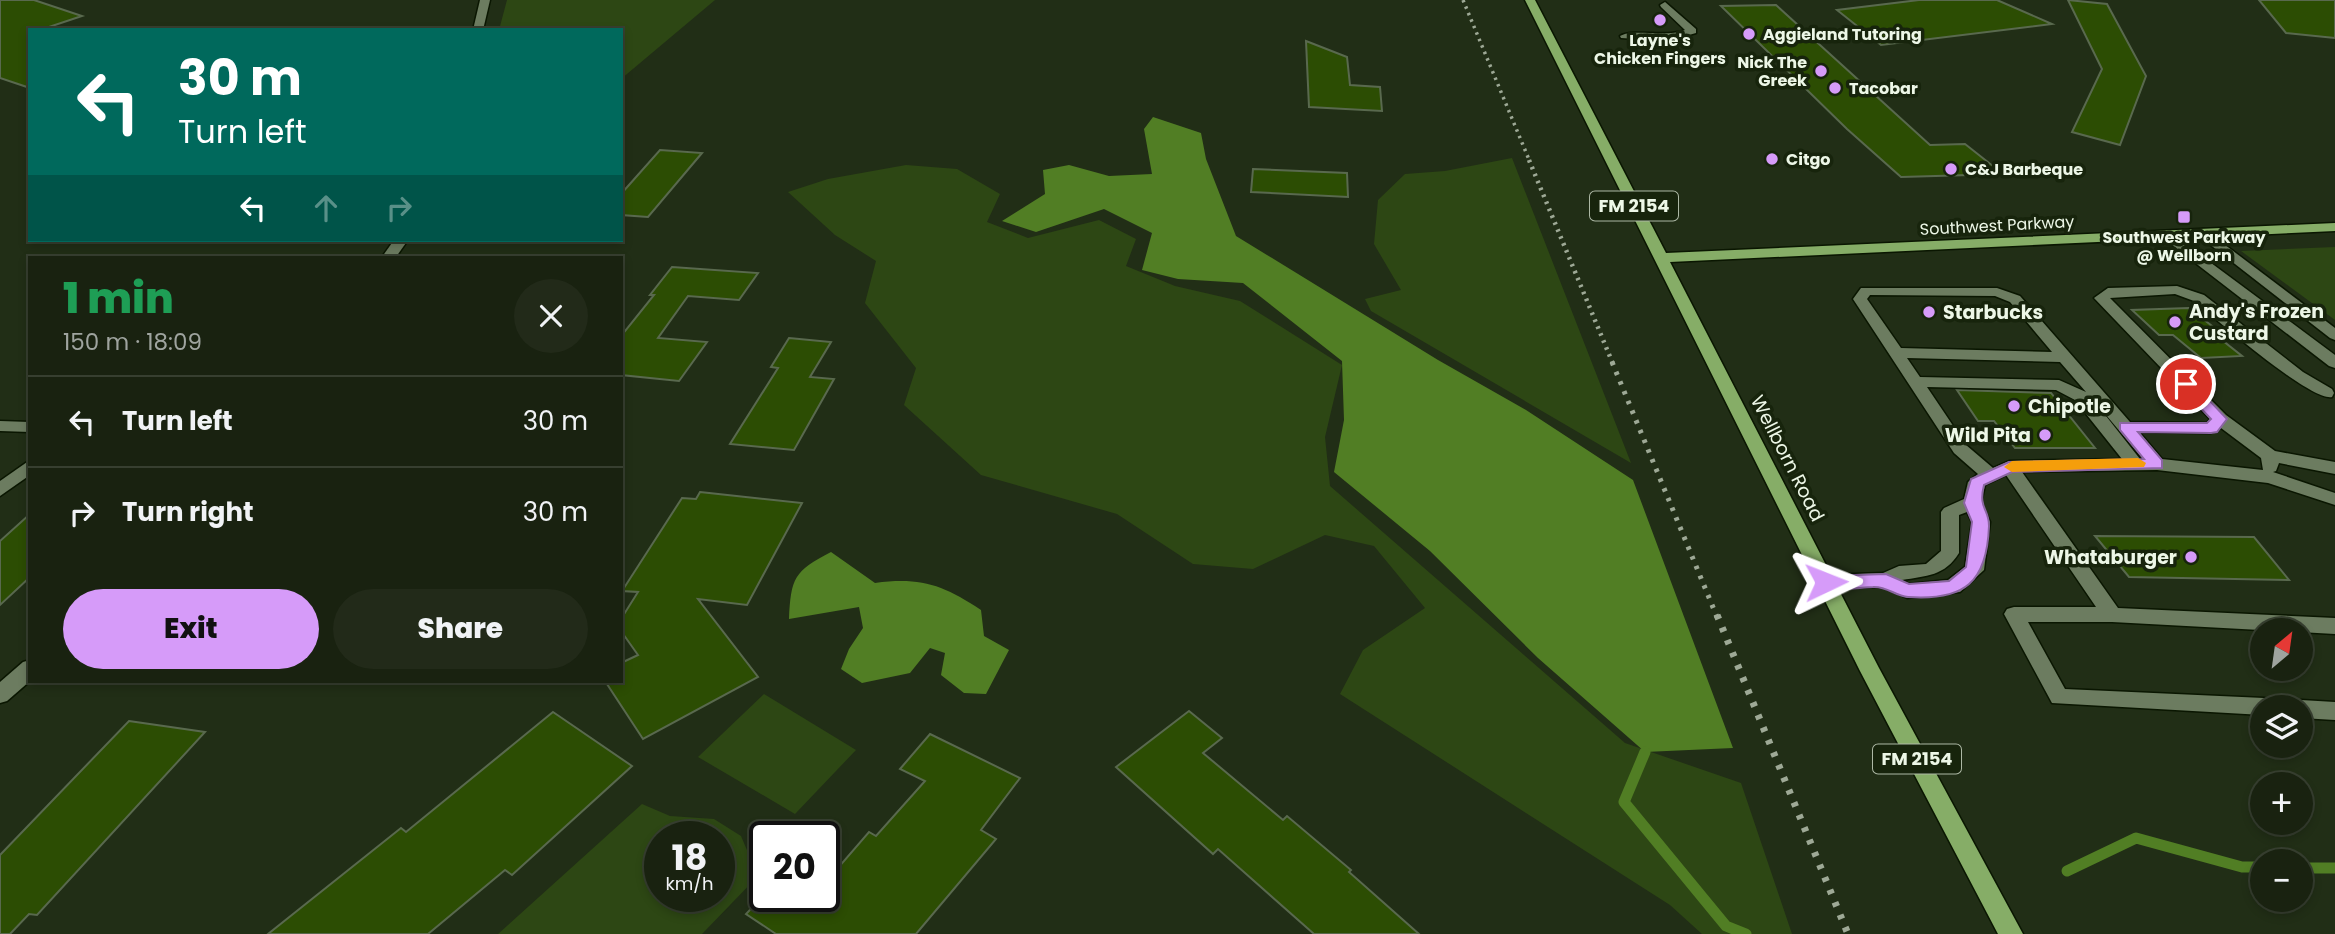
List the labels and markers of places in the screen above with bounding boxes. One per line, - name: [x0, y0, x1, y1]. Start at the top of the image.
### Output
- marker: Layne's Chicken Fingers: [1652, 12, 1668, 28]
- place label: Aggieland Tutoring: [1763, 23, 1922, 46]
- marker: Aggieland Tutoring: [1741, 26, 1757, 42]
- place label: Layne's Chicken Fingers: [1594, 29, 1726, 70]
- place label: Nick The Greek: [1737, 51, 1807, 92]
- marker: Nick The Greek: [1813, 63, 1829, 79]
- place label: Tacobar: [1849, 77, 1918, 100]
- marker: Tacobar: [1827, 80, 1843, 96]
- place label: Citgo: [1786, 148, 1830, 171]
- marker: Citgo: [1764, 151, 1780, 167]
- place label: C&J Barbeque: [1965, 158, 2083, 181]
- marker: C&J Barbeque: [1943, 161, 1959, 177]
- marker: Southwest Parkway @ Wellborn: [2176, 209, 2192, 225]
- place label: Southwest Parkway @ Wellborn: [2102, 226, 2266, 267]
- place label: Andy's Frozen Custard: [2189, 298, 2324, 347]
- place label: Starbucks: [1943, 299, 2043, 326]
- marker: Starbucks: [1921, 304, 1937, 320]
- marker: Andy's Frozen Custard: [2167, 314, 2183, 330]
- pin: [2156, 354, 2216, 414]
- place label: Chipotle: [2028, 393, 2111, 420]
- marker: Chipotle: [2006, 398, 2022, 414]
- place label: Wild Pita: [1945, 422, 2031, 449]
- marker: Wild Pita: [2037, 427, 2053, 443]
- place label: Whataburger: [2044, 544, 2177, 571]
- marker: Whataburger: [2183, 549, 2199, 565]

